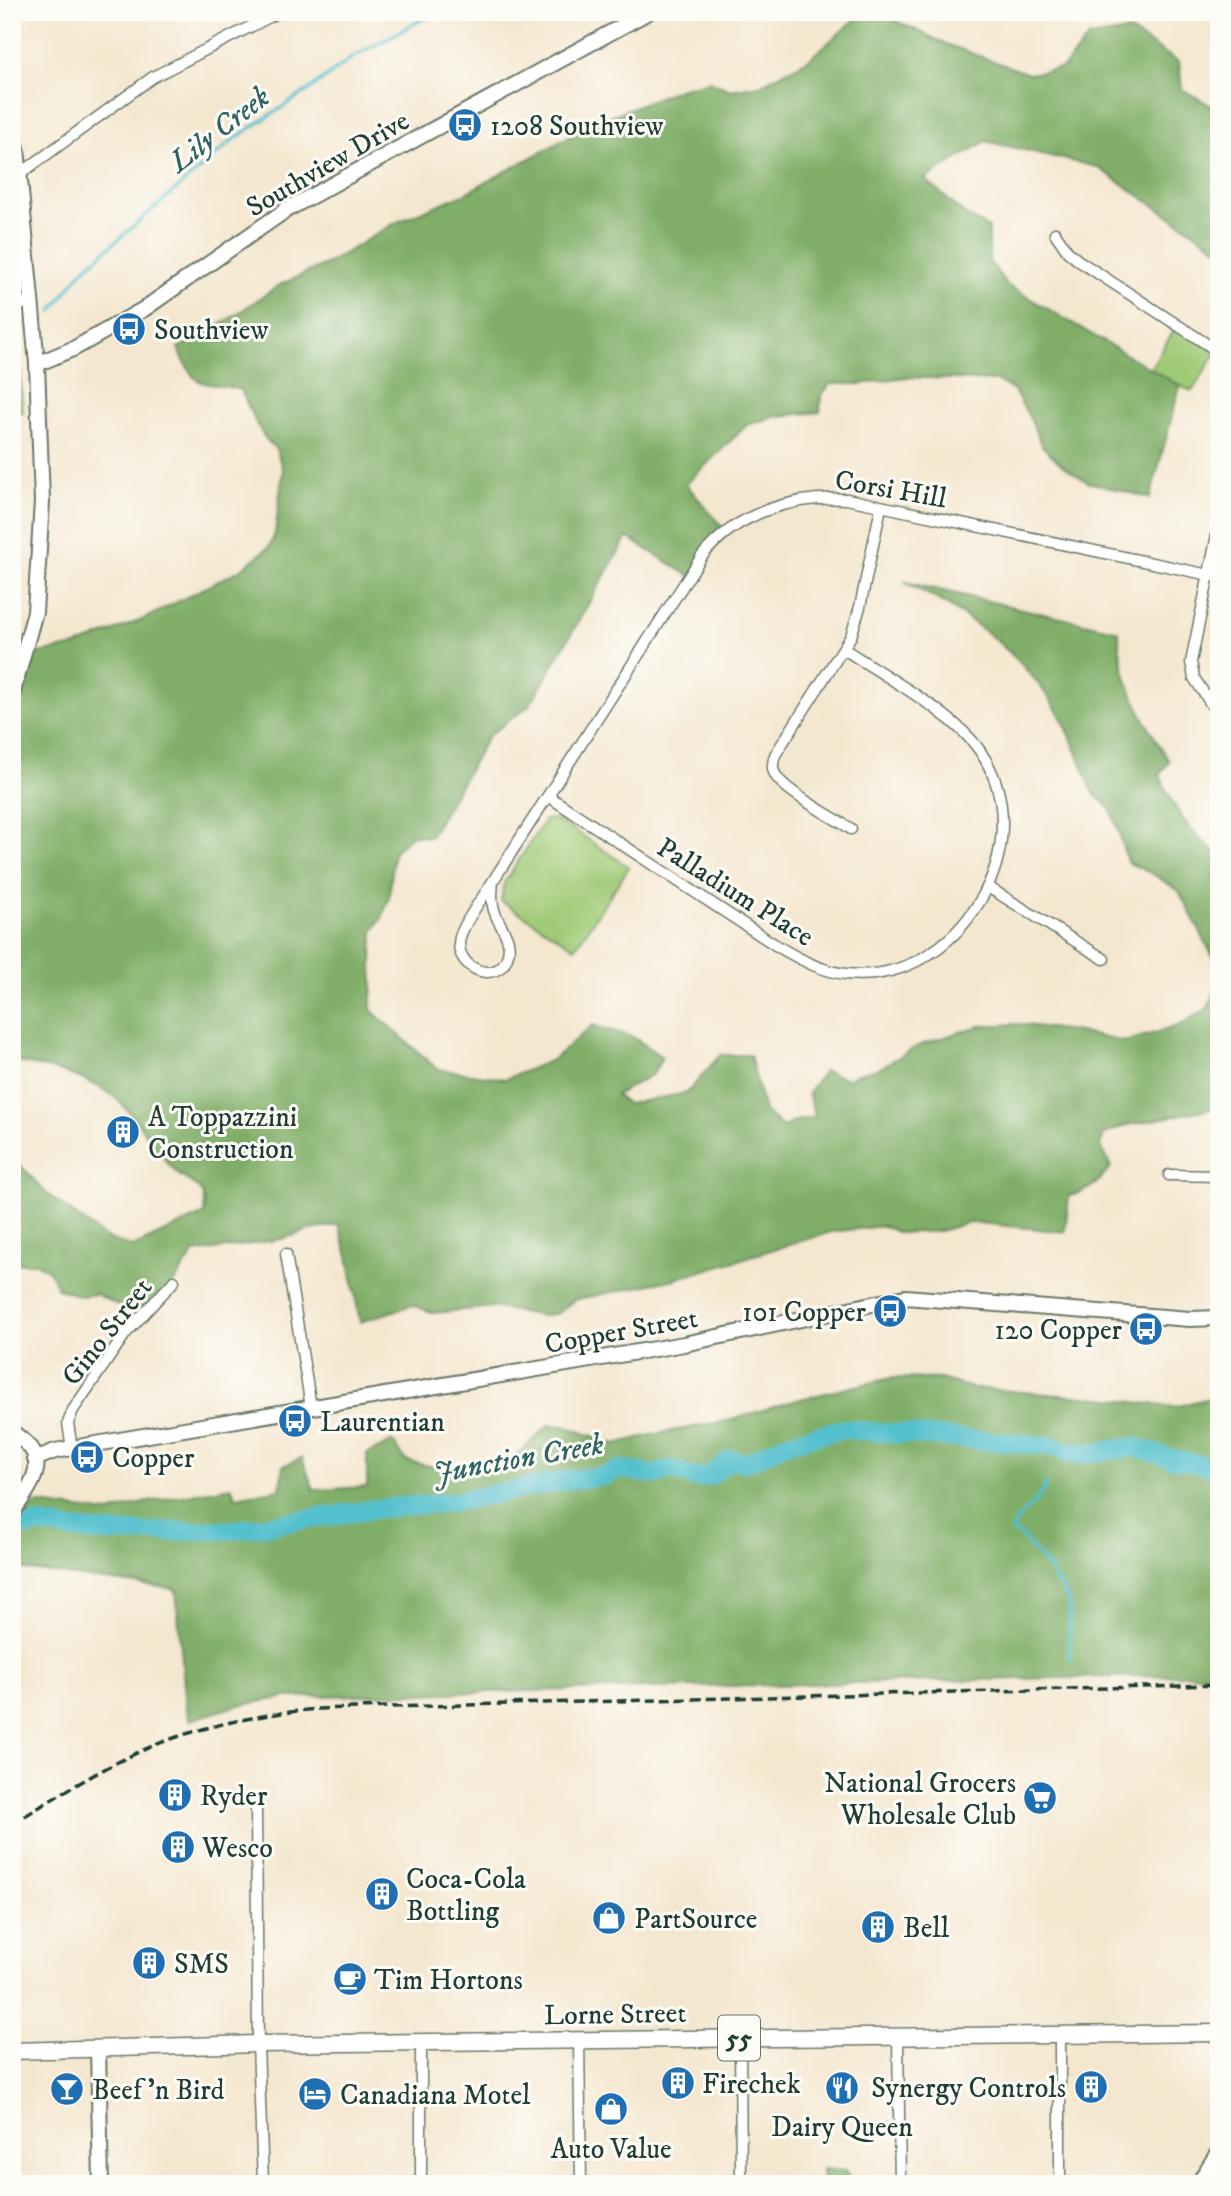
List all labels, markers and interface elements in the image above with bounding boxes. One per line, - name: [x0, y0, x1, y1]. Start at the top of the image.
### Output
- water label: Lily Creek: [160, 79, 278, 182]
- street label: Southview Drive: [240, 103, 416, 225]
- bus stop icon: 1208 Southview: [446, 106, 484, 144]
- place label: 1208 Southview: [490, 109, 664, 144]
- bus stop icon: Southview: [110, 310, 148, 348]
- place label: Southview: [154, 313, 268, 348]
- street label: Corsi Hill: [832, 462, 950, 517]
- street label: Palladium Place: [650, 830, 820, 954]
- place label: A Toppazzini Construction: [148, 1100, 297, 1167]
- building icon: A Toppazzini Construction: [104, 1113, 142, 1151]
- street label: Gino Street: [54, 1271, 160, 1393]
- bus stop icon: 101 Copper: [871, 1292, 909, 1330]
- place label: 101 Copper: [742, 1295, 867, 1330]
- street label: Copper Street: [542, 1301, 700, 1362]
- bus stop icon: 120 Copper: [1127, 1310, 1165, 1348]
- place label: 120 Copper: [995, 1313, 1123, 1348]
- bus stop icon: Laurentian: [276, 1402, 314, 1440]
- place label: Laurentian: [320, 1405, 445, 1440]
- water label: Junction Creek: [430, 1426, 607, 1493]
- bus stop icon: Copper: [68, 1438, 106, 1476]
- place label: Copper: [112, 1441, 195, 1476]
- place label: National Grocers Wholesale Club: [824, 1766, 1016, 1833]
- building icon: Ryder: [156, 1776, 194, 1814]
- place label: Ryder: [200, 1779, 268, 1814]
- supermarket icon: National Grocers Wholesale Club: [1021, 1779, 1059, 1817]
- building icon: Wesco: [159, 1828, 197, 1866]
- place label: Wesco: [201, 1831, 273, 1866]
- place label: Coca-Cola Bottling: [406, 1862, 526, 1929]
- building icon: Coca-Cola Bottling: [363, 1875, 401, 1913]
- shop icon: PartSource: [590, 1899, 628, 1937]
- place label: PartSource: [634, 1902, 757, 1937]
- building icon: Bell: [859, 1908, 897, 1946]
- place label: Bell: [903, 1911, 950, 1946]
- building icon: SMS: [130, 1944, 168, 1982]
- place label: SMS: [174, 1947, 229, 1982]
- cafe icon: Tim Hortons: [331, 1960, 369, 1998]
- place label: Tim Hortons: [374, 1963, 523, 1998]
- street label: Lorne Street: [543, 1996, 687, 2033]
- road number: 55: [718, 2016, 760, 2060]
- building icon: Firechek: [659, 2064, 697, 2102]
- place label: Firechek: [702, 2067, 801, 2102]
- building icon: Synergy Controls: [1072, 2068, 1110, 2106]
- restaurant icon: Dairy Queen: [823, 2069, 861, 2107]
- bar icon: Beef 'n Bird: [48, 2070, 86, 2108]
- place label: Synergy Controls: [871, 2071, 1066, 2106]
- place label: Beef 'n Bird: [92, 2073, 225, 2108]
- hotel icon: Canadiana Motel: [296, 2075, 334, 2113]
- place label: Canadiana Motel: [340, 2078, 531, 2113]
- shop icon: Auto Value: [592, 2090, 630, 2128]
- place label: Dairy Queen: [771, 2110, 913, 2145]
- place label: Auto Value: [550, 2132, 672, 2167]

